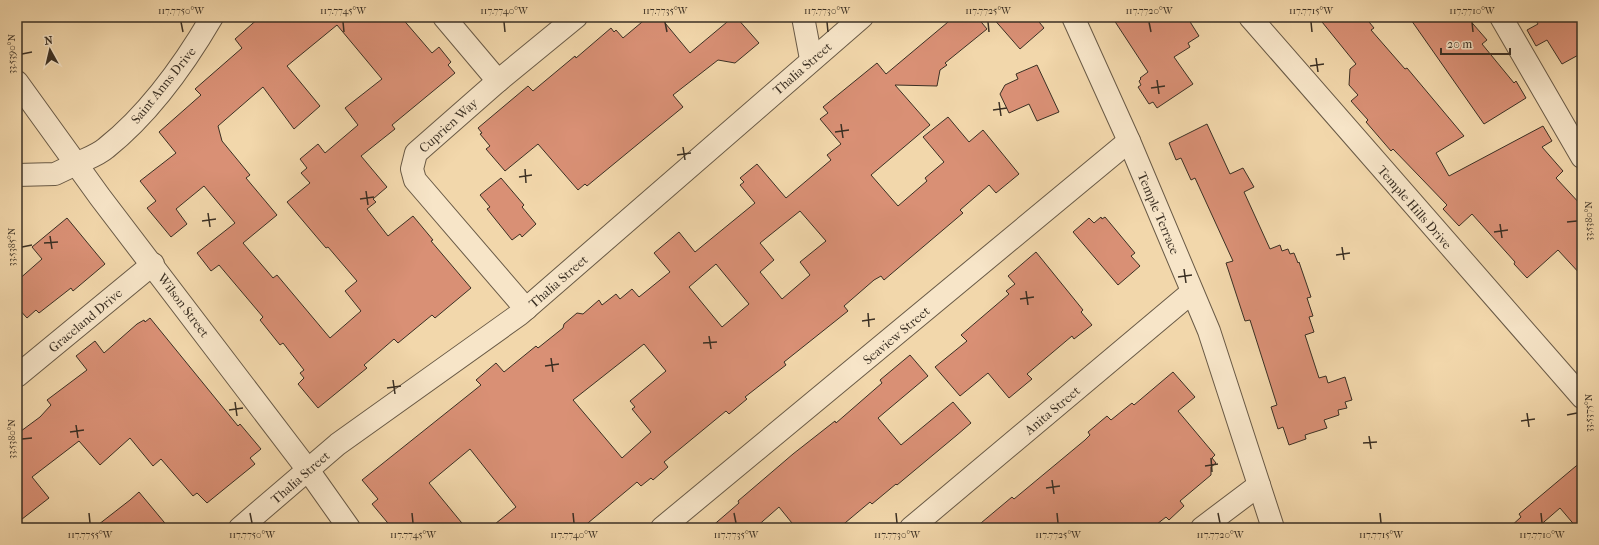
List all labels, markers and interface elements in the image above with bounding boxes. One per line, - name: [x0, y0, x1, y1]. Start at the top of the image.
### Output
- text: 117.7750°W: [158, 5, 205, 17]
- text: 117.7745°W: [320, 5, 367, 17]
- text: 117.7740°W: [480, 5, 529, 17]
- text: 117.7735°W: [643, 5, 689, 17]
- text: 117.7730°W: [804, 5, 851, 17]
- text: 117.7725°W: [965, 5, 1012, 17]
- text: 117.7720°W: [1126, 5, 1174, 17]
- text: 117.7715°W: [1289, 5, 1334, 17]
- text: 117.7710°W: [1449, 5, 1496, 17]
- north arrow: [30, 30, 70, 70]
- scale bar: [1441, 30, 1510, 56]
- text: N: [44, 33, 54, 48]
- text: 33.5390°N: [6, 34, 18, 74]
- text: 20 m: [1447, 37, 1472, 51]
- street label: Thalia Street: [770, 39, 835, 98]
- street label: Saint Anns Drive: [128, 44, 199, 127]
- street label: Cuprien Way: [416, 94, 482, 156]
- street label: Temple Hills Drive: [1374, 163, 1455, 252]
- street label: Temple Terrace: [1134, 170, 1183, 257]
- text: 33.5380°N: [1583, 201, 1595, 241]
- text: 33.5385°N: [6, 227, 18, 266]
- street label: Thalia Street: [526, 252, 591, 311]
- street label: Wilson Street: [154, 270, 213, 340]
- street label: Graceland Drive: [45, 285, 126, 356]
- street label: Seaview Street: [860, 303, 933, 368]
- street label: Anita Street: [1021, 383, 1083, 438]
- text: 33.5375°N: [1583, 393, 1595, 432]
- text: 33.5380°N: [6, 419, 18, 459]
- street label: Thalia Street: [268, 448, 333, 507]
- text: 117.7755°W: [68, 529, 114, 541]
- text: 117.7750°W: [229, 529, 276, 541]
- text: 117.7745°W: [390, 529, 437, 541]
- text: 117.7740°W: [550, 529, 599, 541]
- text: 117.7735°W: [714, 529, 760, 541]
- text: 117.7730°W: [874, 529, 921, 541]
- text: 117.7725°W: [1035, 529, 1082, 541]
- text: 117.7720°W: [1197, 529, 1245, 541]
- text: 117.7715°W: [1359, 529, 1404, 541]
- text: 117.7710°W: [1519, 529, 1566, 541]

